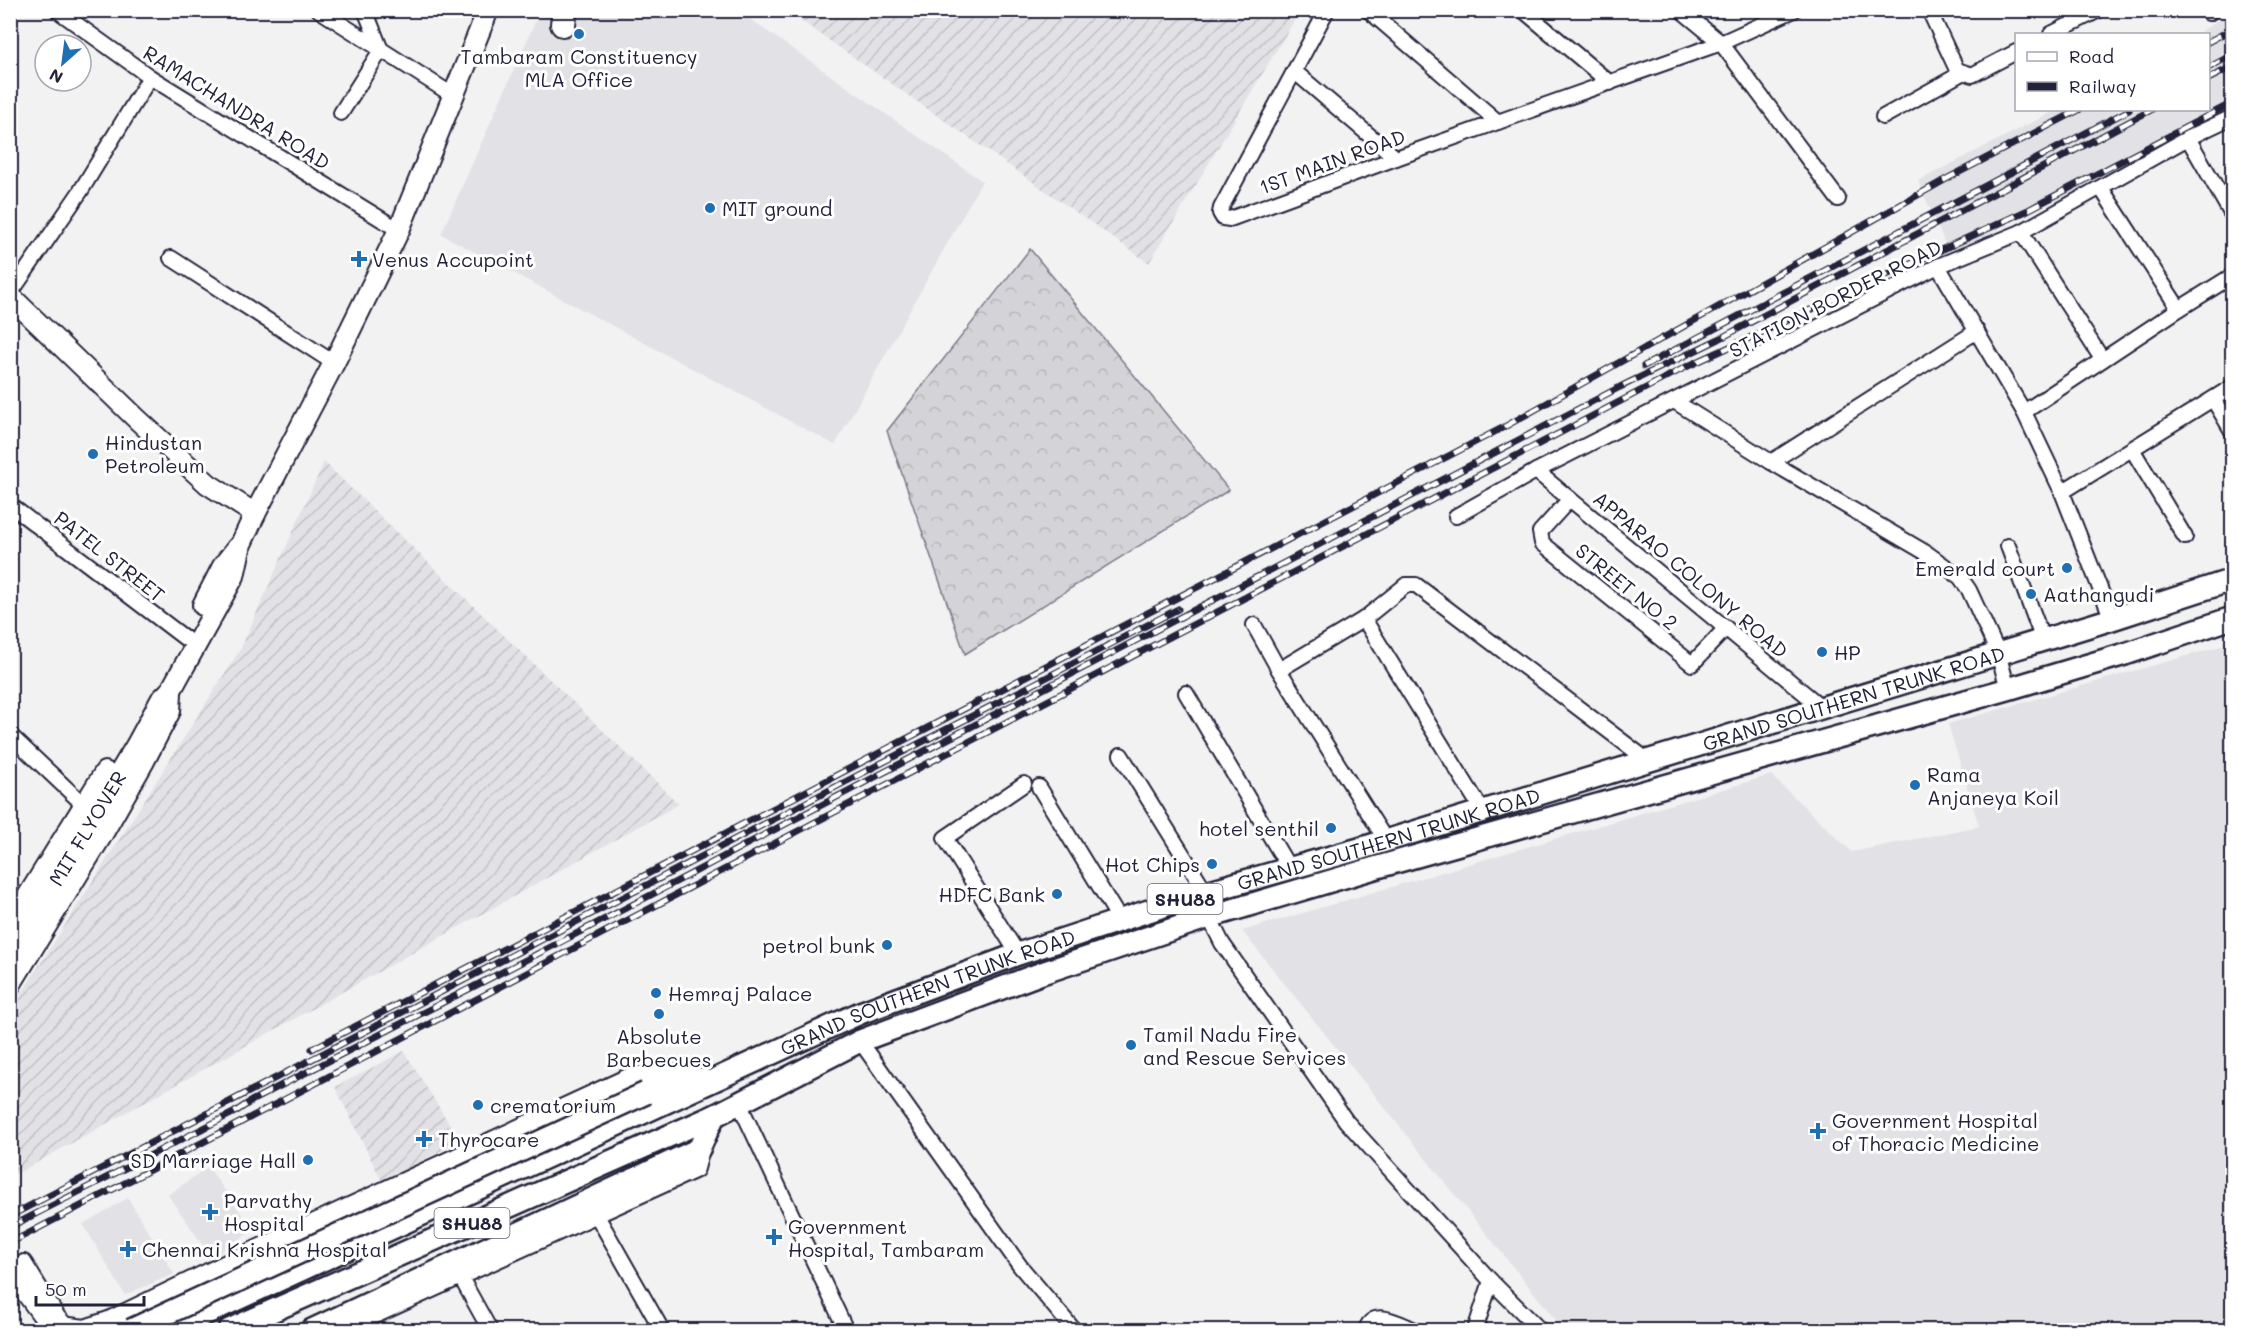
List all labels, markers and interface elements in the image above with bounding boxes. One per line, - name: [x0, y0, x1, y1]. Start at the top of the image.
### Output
- marker: Tambaram Constituency MLA Office: [572, 27, 586, 41]
- north arrow: [33, 33, 93, 93]
- legend: [2015, 33, 2210, 111]
- street label: RAMACHANDRA ROAD: [139, 39, 335, 175]
- place label: Tambaram Constituency MLA Office: [461, 43, 697, 92]
- text: Road: [2069, 44, 2114, 68]
- text: N: [45, 65, 66, 89]
- text: Railway: [2069, 74, 2136, 98]
- street label: 1ST MAIN ROAD: [1255, 123, 1409, 199]
- place label: MIT ground: [722, 195, 832, 221]
- marker: MIT ground: [703, 201, 717, 215]
- street label: STATION BORDER ROAD: [1724, 233, 1946, 363]
- place label: Venus Accupoint: [372, 246, 534, 272]
- marker: Venus Accupoint: [350, 250, 368, 268]
- place label: Hindustan Petroleum: [105, 429, 205, 478]
- marker: Hindustan Petroleum: [86, 447, 100, 461]
- street label: APPARAO COLONY ROAD: [1588, 485, 1794, 663]
- street label: PATEL STREET: [49, 505, 171, 607]
- street label: STREET NO 2: [1571, 537, 1683, 635]
- place label: Emerald court: [1915, 555, 2055, 581]
- marker: Emerald court: [2060, 561, 2074, 575]
- place label: Aathangudi: [2043, 581, 2154, 607]
- marker: Aathangudi: [2024, 587, 2038, 601]
- place label: HP: [1834, 639, 1860, 665]
- street label: GRAND SOUTHERN TRUNK ROAD: [1699, 640, 2008, 756]
- marker: HP: [1815, 645, 1829, 659]
- place label: Rama Anjaneya Koil: [1927, 761, 2059, 810]
- street label: MIT FLYOVER: [42, 766, 132, 890]
- marker: Rama Anjaneya Koil: [1908, 778, 1922, 792]
- street label: GRAND SOUTHERN TRUNK ROAD: [1234, 782, 1543, 896]
- place label: hotel senthil: [1199, 815, 1319, 841]
- marker: hotel senthil: [1324, 821, 1338, 835]
- place label: Hot Chips: [1105, 851, 1200, 877]
- marker: Hot Chips: [1205, 857, 1219, 871]
- place label: HDFC Bank: [939, 881, 1045, 907]
- road number: SHU88: [1148, 884, 1222, 914]
- marker: HDFC Bank: [1050, 887, 1064, 901]
- street label: GRAND SOUTHERN TRUNK ROAD: [776, 923, 1078, 1061]
- place label: petrol bunk: [763, 932, 875, 958]
- marker: petrol bunk: [880, 938, 894, 952]
- place label: Hemraj Palace: [668, 980, 813, 1006]
- marker: Hemraj Palace: [649, 986, 663, 1000]
- marker: Absolute Barbecues: [652, 1007, 666, 1021]
- place label: Tamil Nadu Fire and Rescue Services: [1143, 1021, 1346, 1070]
- place label: Absolute Barbecues: [607, 1023, 711, 1072]
- marker: Tamil Nadu Fire and Rescue Services: [1124, 1038, 1138, 1052]
- place label: crematorium: [490, 1092, 616, 1118]
- marker: crematorium: [471, 1098, 485, 1112]
- place label: Government Hospital of Thoracic Medicine: [1832, 1107, 2039, 1156]
- marker: Government Hospital of Thoracic Medicine: [1809, 1122, 1827, 1140]
- place label: Thyrocare: [438, 1126, 539, 1152]
- marker: Thyrocare: [415, 1130, 433, 1148]
- place label: SD Marriage Hall: [130, 1147, 296, 1173]
- marker: SD Marriage Hall: [301, 1153, 315, 1167]
- place label: Parvathy Hospital: [224, 1187, 312, 1236]
- marker: Parvathy Hospital: [201, 1203, 219, 1221]
- road number: SHU88: [434, 1208, 510, 1238]
- place label: Government Hospital, Tambaram: [788, 1213, 984, 1262]
- marker: Government Hospital, Tambaram: [765, 1228, 783, 1246]
- place label: Chennai Krishna Hospital: [142, 1236, 387, 1262]
- marker: Chennai Krishna Hospital: [119, 1240, 137, 1258]
- scale bar: [36, 1269, 144, 1307]
- text: 50 m: [45, 1277, 87, 1301]

